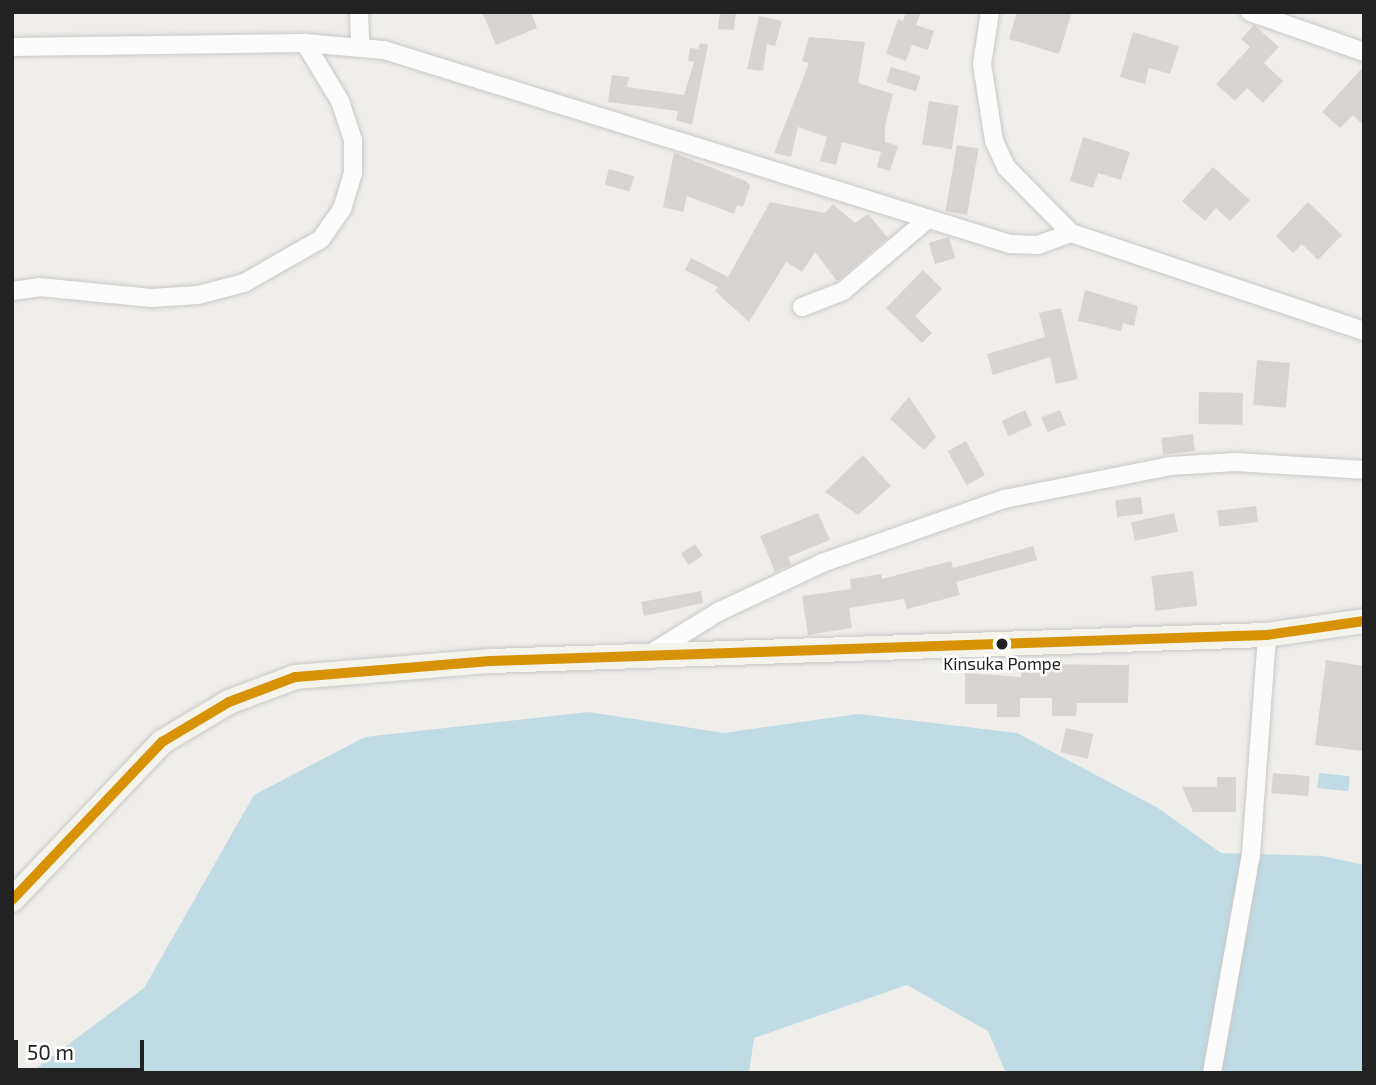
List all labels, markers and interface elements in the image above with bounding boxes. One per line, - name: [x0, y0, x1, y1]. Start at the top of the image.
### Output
- marker: Kinsuka Pompe: [995, 637, 1009, 651]
- place label: Kinsuka Pompe: [943, 654, 1061, 674]
- scale bar: [18, 1026, 147, 1070]
- text: 50 m: [27, 1039, 74, 1064]

